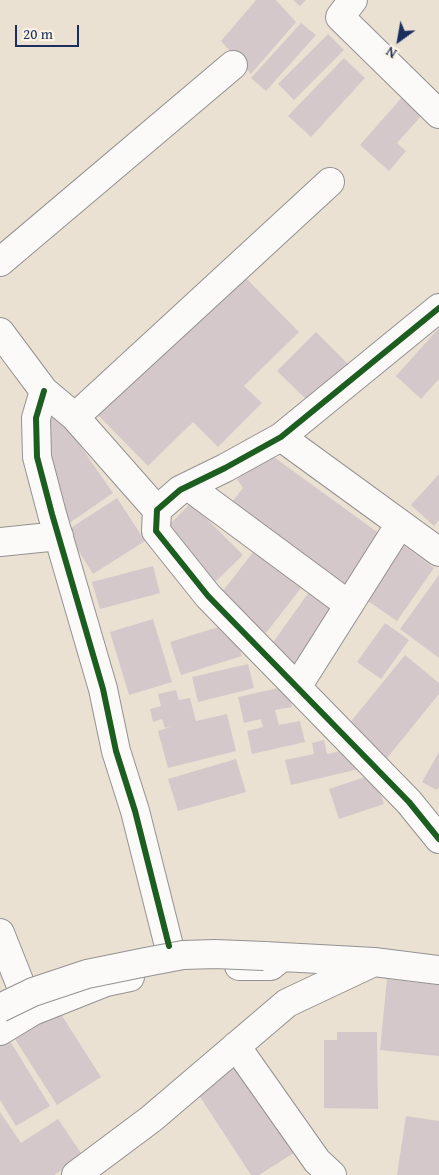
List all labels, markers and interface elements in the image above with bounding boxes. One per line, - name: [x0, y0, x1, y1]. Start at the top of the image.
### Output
- scale bar: [18, 15, 81, 47]
- north arrow: [374, 15, 424, 65]
- text: 20 m: [23, 23, 53, 44]
- text: N: [382, 42, 400, 64]

